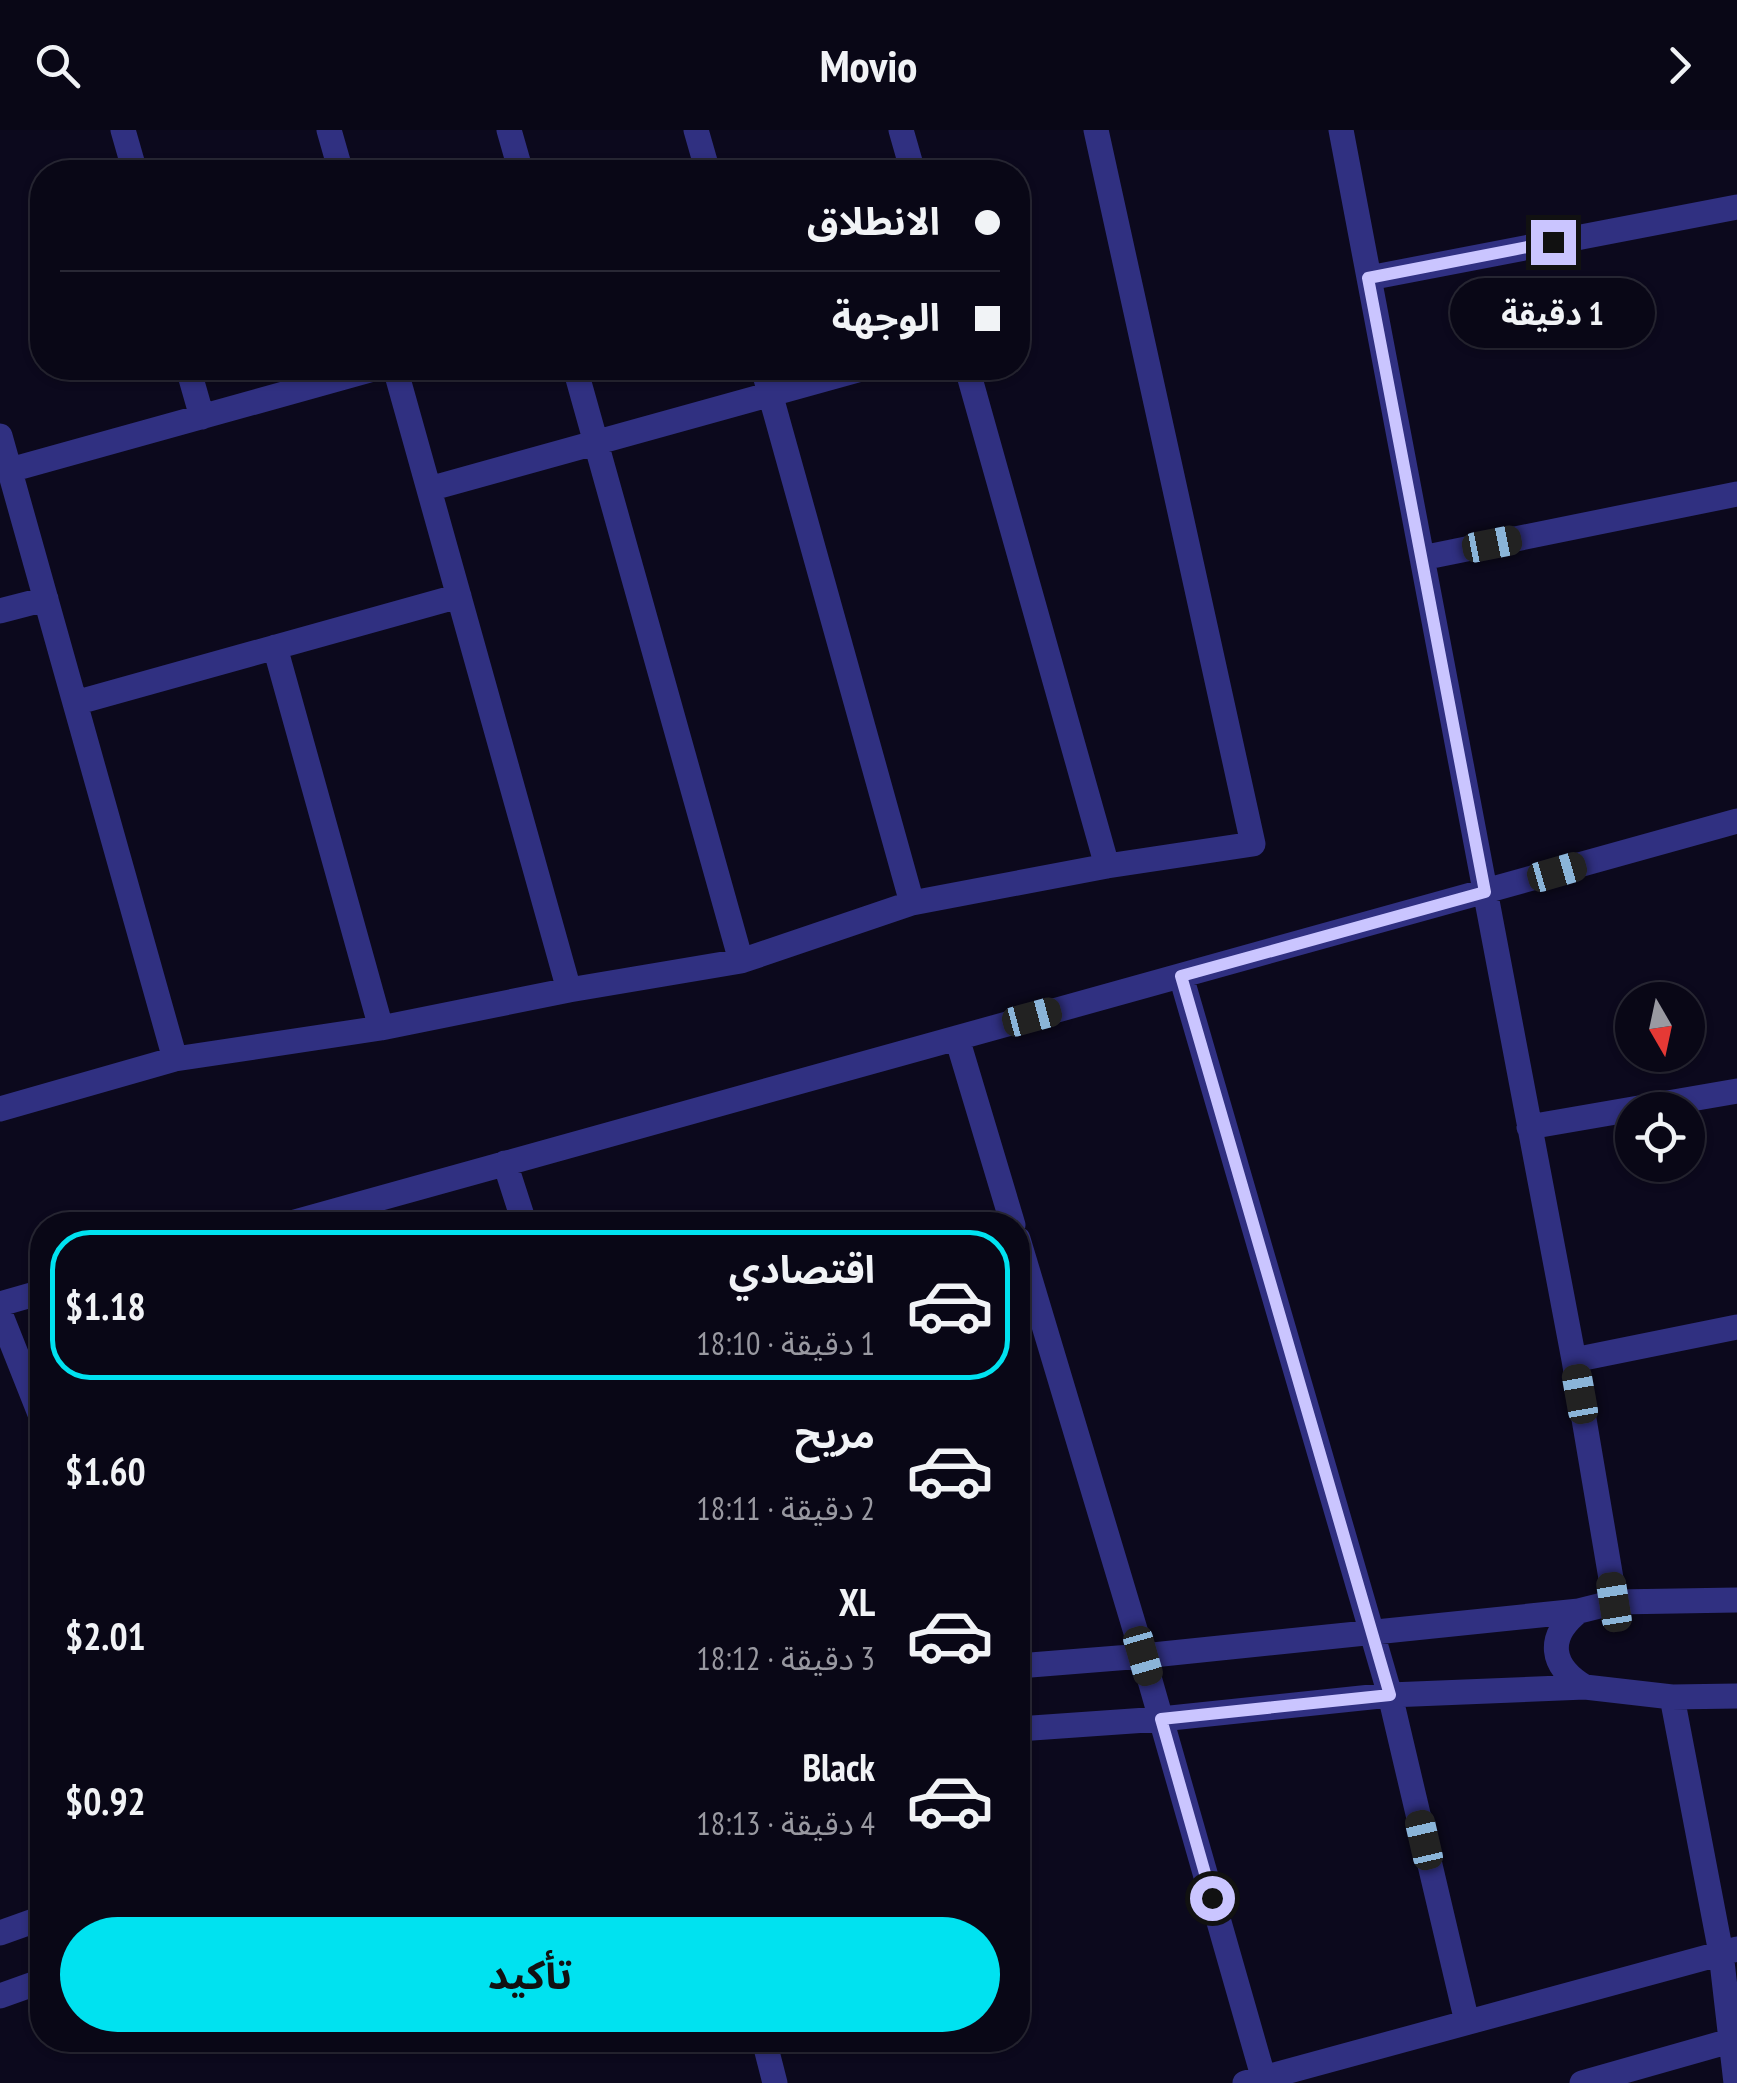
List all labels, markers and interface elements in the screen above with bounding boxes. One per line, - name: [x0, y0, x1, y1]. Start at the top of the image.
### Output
- text: Movio: [820, 36, 917, 94]
- icon: search: [30, 38, 85, 93]
- icon: forward: [1652, 38, 1707, 93]
- text: الانطلاق: [807, 196, 940, 245]
- route end: [1531, 220, 1576, 265]
- callout: 1 دقيقة: [1450, 277, 1656, 347]
- text: الوجهة: [832, 292, 940, 341]
- text: 1 دقيقة: [1501, 292, 1604, 334]
- car: [1460, 524, 1524, 564]
- car: [1524, 849, 1590, 895]
- north arrow: [1615, 982, 1705, 1072]
- map controls: [1615, 982, 1705, 1182]
- car: [999, 995, 1065, 1039]
- button: locate: [1615, 1092, 1705, 1182]
- text: اقتصادي: [729, 1244, 875, 1293]
- icon: car: [905, 1260, 995, 1350]
- text: $1.18: [65, 1281, 146, 1330]
- text: 1 دقيقة · 18:10: [696, 1322, 875, 1364]
- car: [1560, 1362, 1600, 1426]
- text: مريح: [795, 1409, 875, 1458]
- icon: car: [905, 1425, 995, 1515]
- text: $1.60: [65, 1446, 146, 1495]
- text: 2 دقيقة · 18:11: [696, 1487, 875, 1529]
- car: [1594, 1570, 1634, 1634]
- text: XL: [839, 1577, 875, 1626]
- icon: car: [905, 1590, 995, 1680]
- text: $2.01: [65, 1611, 146, 1660]
- car: [1120, 1623, 1166, 1689]
- text: 3 دقيقة · 18:12: [696, 1637, 875, 1679]
- text: Black: [802, 1742, 875, 1791]
- icon: car: [905, 1755, 995, 1845]
- text: $0.92: [65, 1776, 146, 1825]
- text: 4 دقيقة · 18:13: [696, 1802, 875, 1844]
- car: [1403, 1807, 1445, 1873]
- route start: [1190, 1876, 1235, 1921]
- button: تأكيد: [60, 1917, 1000, 2032]

